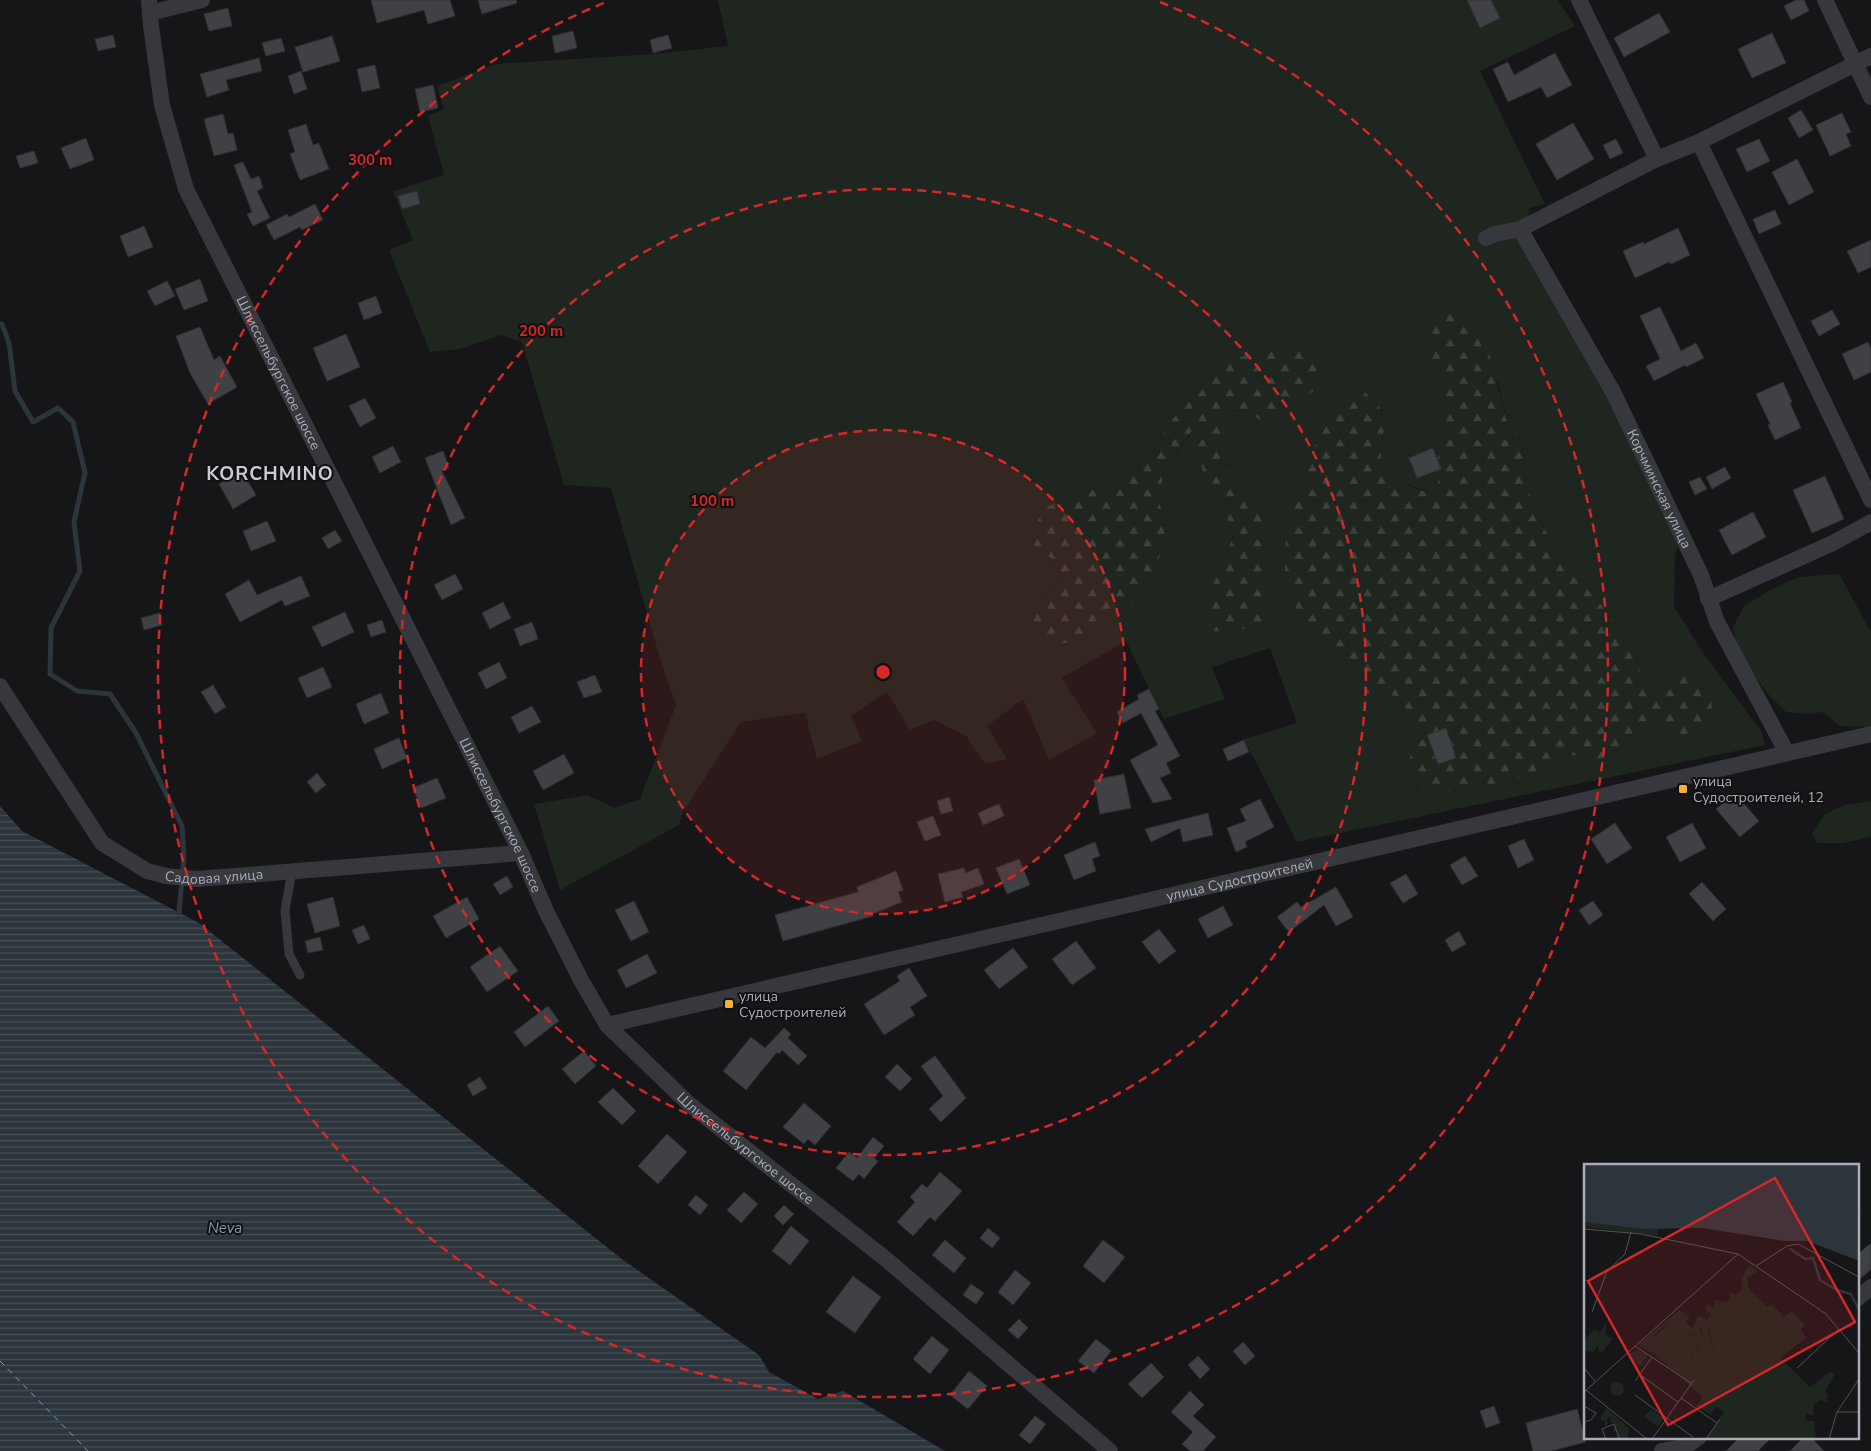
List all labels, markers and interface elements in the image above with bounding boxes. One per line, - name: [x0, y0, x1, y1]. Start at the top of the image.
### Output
- text: 300 m: [348, 150, 392, 170]
- street label: Шлиссельбургское шоссе: [231, 293, 325, 453]
- text: 200 m: [519, 321, 563, 341]
- street label: Корчминская улица: [1622, 426, 1696, 552]
- district label: KORCHMINO: [206, 461, 334, 487]
- text: 100 m: [690, 491, 734, 511]
- centre of rings: [874, 663, 892, 681]
- street label: Шлиссельбургское шоссе: [454, 735, 546, 896]
- place label: улица Судостроителей, 12: [1693, 772, 1824, 807]
- marker: улица Судостроителей, 12: [1677, 783, 1689, 795]
- street label: улица Судостроителей: [1164, 854, 1315, 906]
- street label: Садовая улица: [164, 865, 264, 889]
- place label: улица Судостроителей: [739, 987, 846, 1022]
- marker: улица Судостроителей: [723, 998, 735, 1010]
- street label: Шлиссельбургское шоссе: [672, 1088, 818, 1209]
- inset map: [1584, 1164, 1858, 1438]
- water label: Neva: [208, 1218, 242, 1238]

